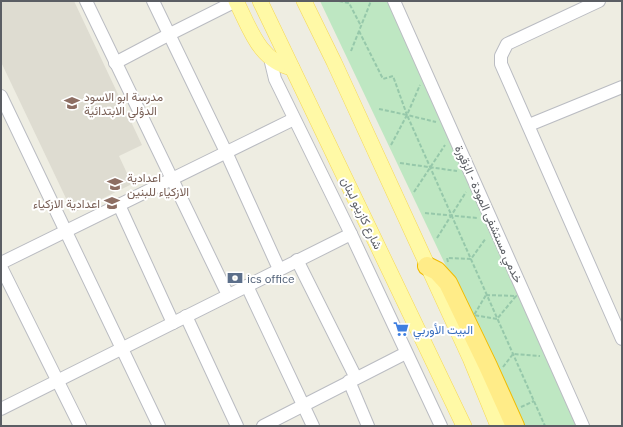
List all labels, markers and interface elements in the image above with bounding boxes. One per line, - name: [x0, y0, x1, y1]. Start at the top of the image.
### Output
- place label: مدرسة ابو الاسود الدؤلي الابتدائية: [84, 89, 163, 121]
- school or university icon: مدرسة ابو الاسود الدؤلي الابتدائية: [63, 94, 81, 112]
- street label: خدمي مستشفى المودة - الزقورة: [449, 143, 526, 286]
- place label: اعدادية الازكياء للبنين: [127, 170, 189, 200]
- street label: شارع كازينو لبنان: [336, 174, 386, 252]
- school or university icon: اعدادية الازكياء للبنين: [106, 175, 124, 193]
- school or university icon: اعدادية الازكياء: [103, 194, 121, 212]
- place label: اعدادية الازكياء: [33, 196, 100, 212]
- bank icon: ics office: [226, 269, 244, 287]
- place label: ics office: [247, 271, 295, 286]
- supermarket icon: البيت الأوربي: [392, 320, 410, 338]
- place label: البيت الأوربي: [413, 322, 473, 340]

